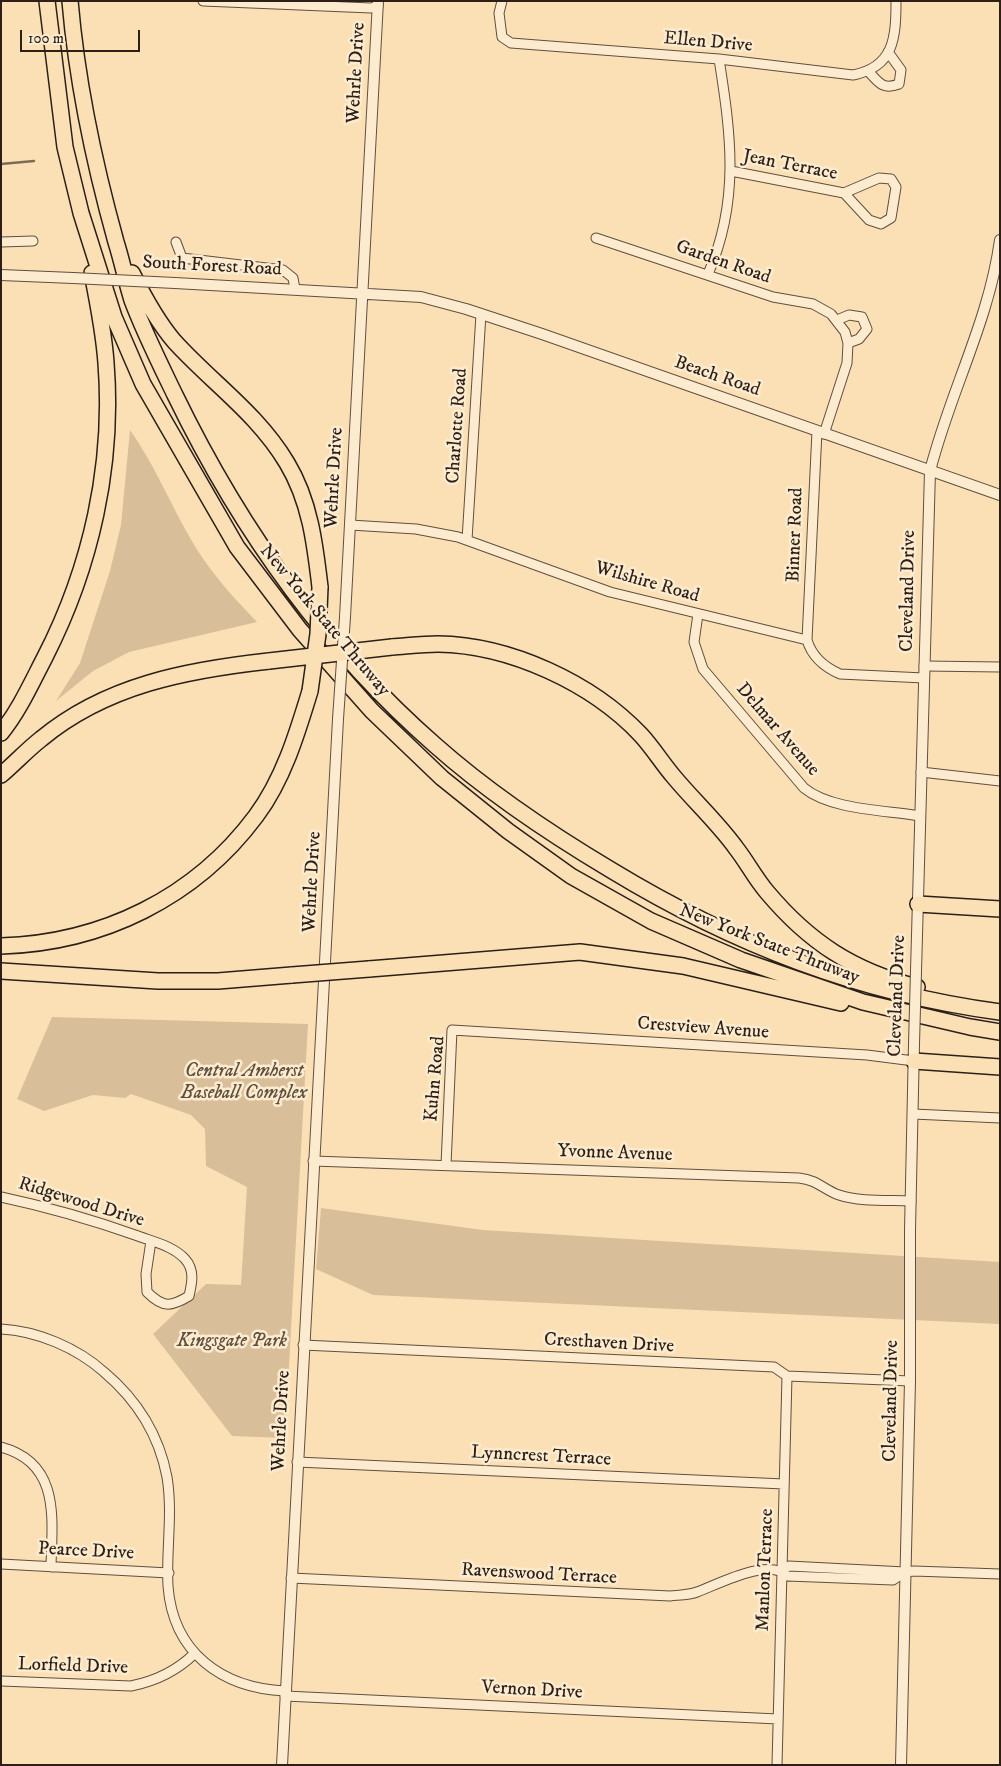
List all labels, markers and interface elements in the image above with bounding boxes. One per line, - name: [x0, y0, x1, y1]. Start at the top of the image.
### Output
- scale bar: [22, 20, 142, 52]
- street label: Wehrle Drive: [343, 22, 371, 124]
- street label: Ellen Drive: [663, 28, 753, 58]
- text: 100 m: [28, 29, 64, 48]
- street label: Jean Terrace: [741, 146, 839, 186]
- street label: Garden Road: [672, 236, 774, 290]
- street label: South Forest Road: [142, 252, 282, 282]
- street label: Beach Road: [671, 352, 763, 402]
- street label: Charlotte Road: [443, 367, 473, 485]
- street label: Wehrle Drive: [321, 427, 349, 529]
- street label: Binner Road: [783, 487, 809, 583]
- street label: Cleveland Drive: [897, 530, 921, 652]
- street label: New York State Thruway: [254, 540, 394, 702]
- street label: Wilshire Road: [592, 557, 702, 609]
- street label: Delmar Avenue: [730, 679, 824, 781]
- street label: Wehrle Drive: [299, 831, 327, 933]
- street label: New York State Thruway: [675, 900, 863, 990]
- street label: Cleveland Drive: [884, 935, 912, 1057]
- street label: Crestview Avenue: [636, 1013, 770, 1045]
- street label: Kuhn Road: [421, 1035, 451, 1123]
- park label: Central Amherst Baseball Complex: [181, 1061, 307, 1105]
- street label: Yvonne Avenue: [557, 1141, 673, 1167]
- street label: Ridgewood Drive: [15, 1173, 147, 1233]
- street label: Cresthaven Drive: [543, 1329, 675, 1359]
- park label: Kingsgate Park: [177, 1331, 287, 1353]
- street label: Cleveland Drive: [880, 1340, 904, 1462]
- street label: Wehrle Drive: [268, 1370, 296, 1472]
- street label: Lynncrest Terrace: [470, 1442, 612, 1472]
- street label: Manlon Terrace: [752, 1508, 780, 1632]
- street label: Pearce Drive: [37, 1538, 135, 1566]
- street label: Ravenswood Terrace: [461, 1560, 617, 1590]
- street label: Lorfield Drive: [18, 1654, 128, 1680]
- street label: Vernon Drive: [481, 1677, 583, 1705]

